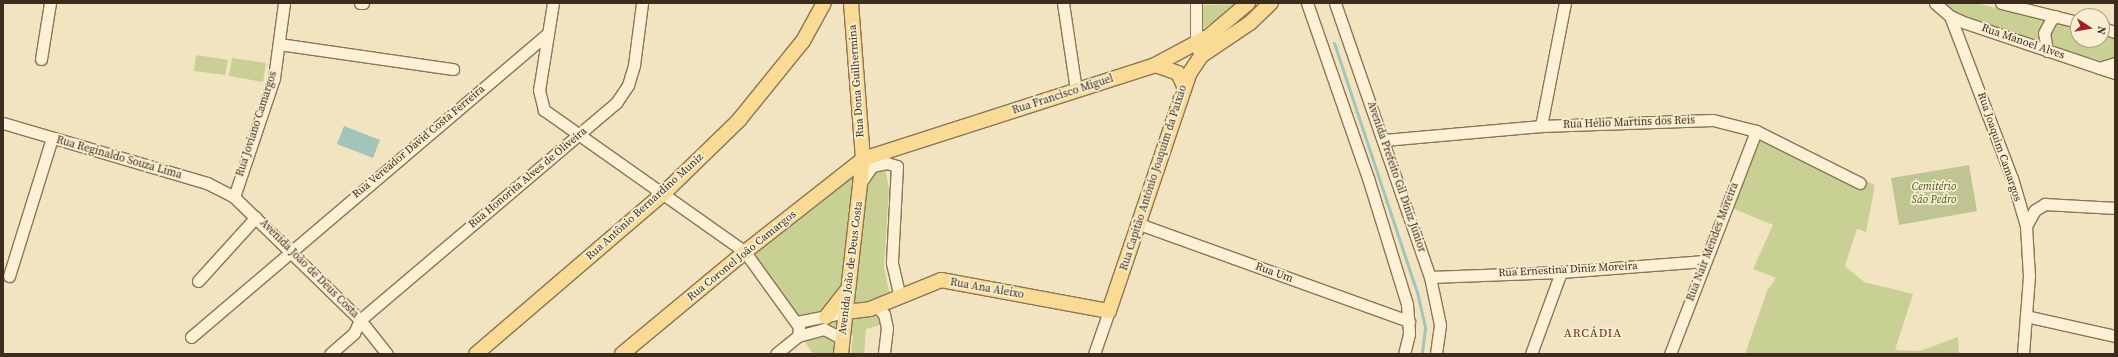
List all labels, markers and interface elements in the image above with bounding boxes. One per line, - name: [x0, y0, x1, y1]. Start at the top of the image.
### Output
- north arrow: [2070, 8, 2110, 48]
- street label: Rua Manoel Alves: [1980, 22, 2066, 62]
- street label: Rua Dona Guilhermina: [846, 24, 868, 138]
- text: N: [2093, 25, 2109, 36]
- street label: Rua Joviano Camargos: [234, 70, 280, 178]
- street label: Rua Francisco Miguel: [1011, 72, 1115, 118]
- street label: Rua Vereador David Costa Ferreira: [350, 83, 488, 201]
- street label: Rua Capitão Antônio Joaquim da Paixão: [1118, 84, 1190, 272]
- street label: Rua Joaquim Camargos: [1974, 91, 2024, 203]
- street label: Avenida Prefeito Gil Diniz Júnior: [1364, 100, 1428, 254]
- street label: Rua Hélio Martins dos Reis: [1563, 114, 1695, 132]
- street label: Rua Honorita Alves de Oliveira: [466, 125, 590, 231]
- street label: Rua Reginaldo Souza Lima: [55, 134, 183, 182]
- street label: Rua Antônio Bernardino Muniz: [584, 151, 706, 263]
- street label: Rua Nair Mendes Moreira: [1684, 181, 1742, 303]
- park label: Cemitério São Pedro: [1912, 181, 1956, 207]
- street label: Avenida João de Deus Costa: [836, 200, 866, 336]
- street label: Rua Coronel João Camargos: [685, 208, 799, 304]
- street label: Avenida João de Deus Costa: [257, 217, 361, 321]
- street label: Rua Um: [1253, 260, 1295, 286]
- street label: Rua Ernestina Diniz Moreira: [1498, 260, 1638, 280]
- street label: Rua Ana Aleixo: [949, 276, 1025, 302]
- district label: ARCÁDIA: [1564, 327, 1622, 341]

